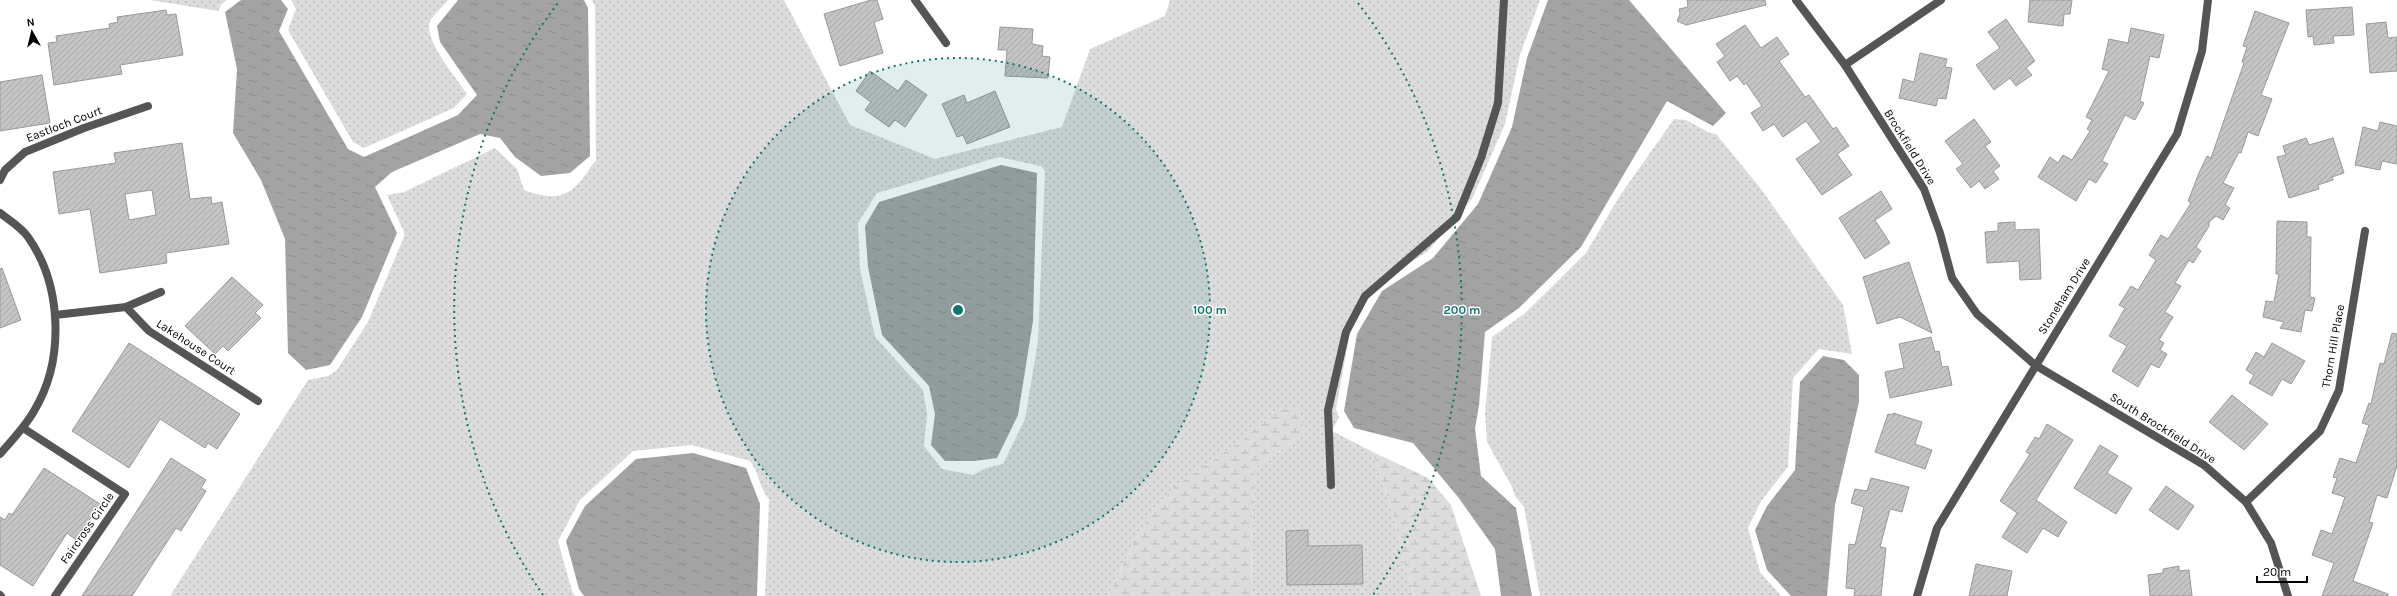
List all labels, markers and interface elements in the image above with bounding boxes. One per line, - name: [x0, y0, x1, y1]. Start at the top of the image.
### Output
- north arrow: [12, 12, 52, 52]
- text: N: [26, 16, 35, 30]
- street label: Eastloch Court: [24, 103, 104, 145]
- street label: Brockfield Drive: [1881, 107, 1939, 187]
- street label: Stoneham Drive: [2035, 255, 2093, 337]
- centre of rings: [951, 303, 965, 317]
- text: 100 m: [1193, 303, 1227, 317]
- text: 200 m: [1444, 303, 1480, 317]
- street label: Thorn Hill Place: [2319, 303, 2347, 389]
- street label: Lakehouse Court: [154, 316, 239, 378]
- street label: South Brockfield Drive: [2107, 390, 2219, 466]
- street label: Faircross Circle: [57, 490, 117, 566]
- scale bar: [2257, 558, 2307, 584]
- text: 20 m: [2263, 565, 2291, 579]

